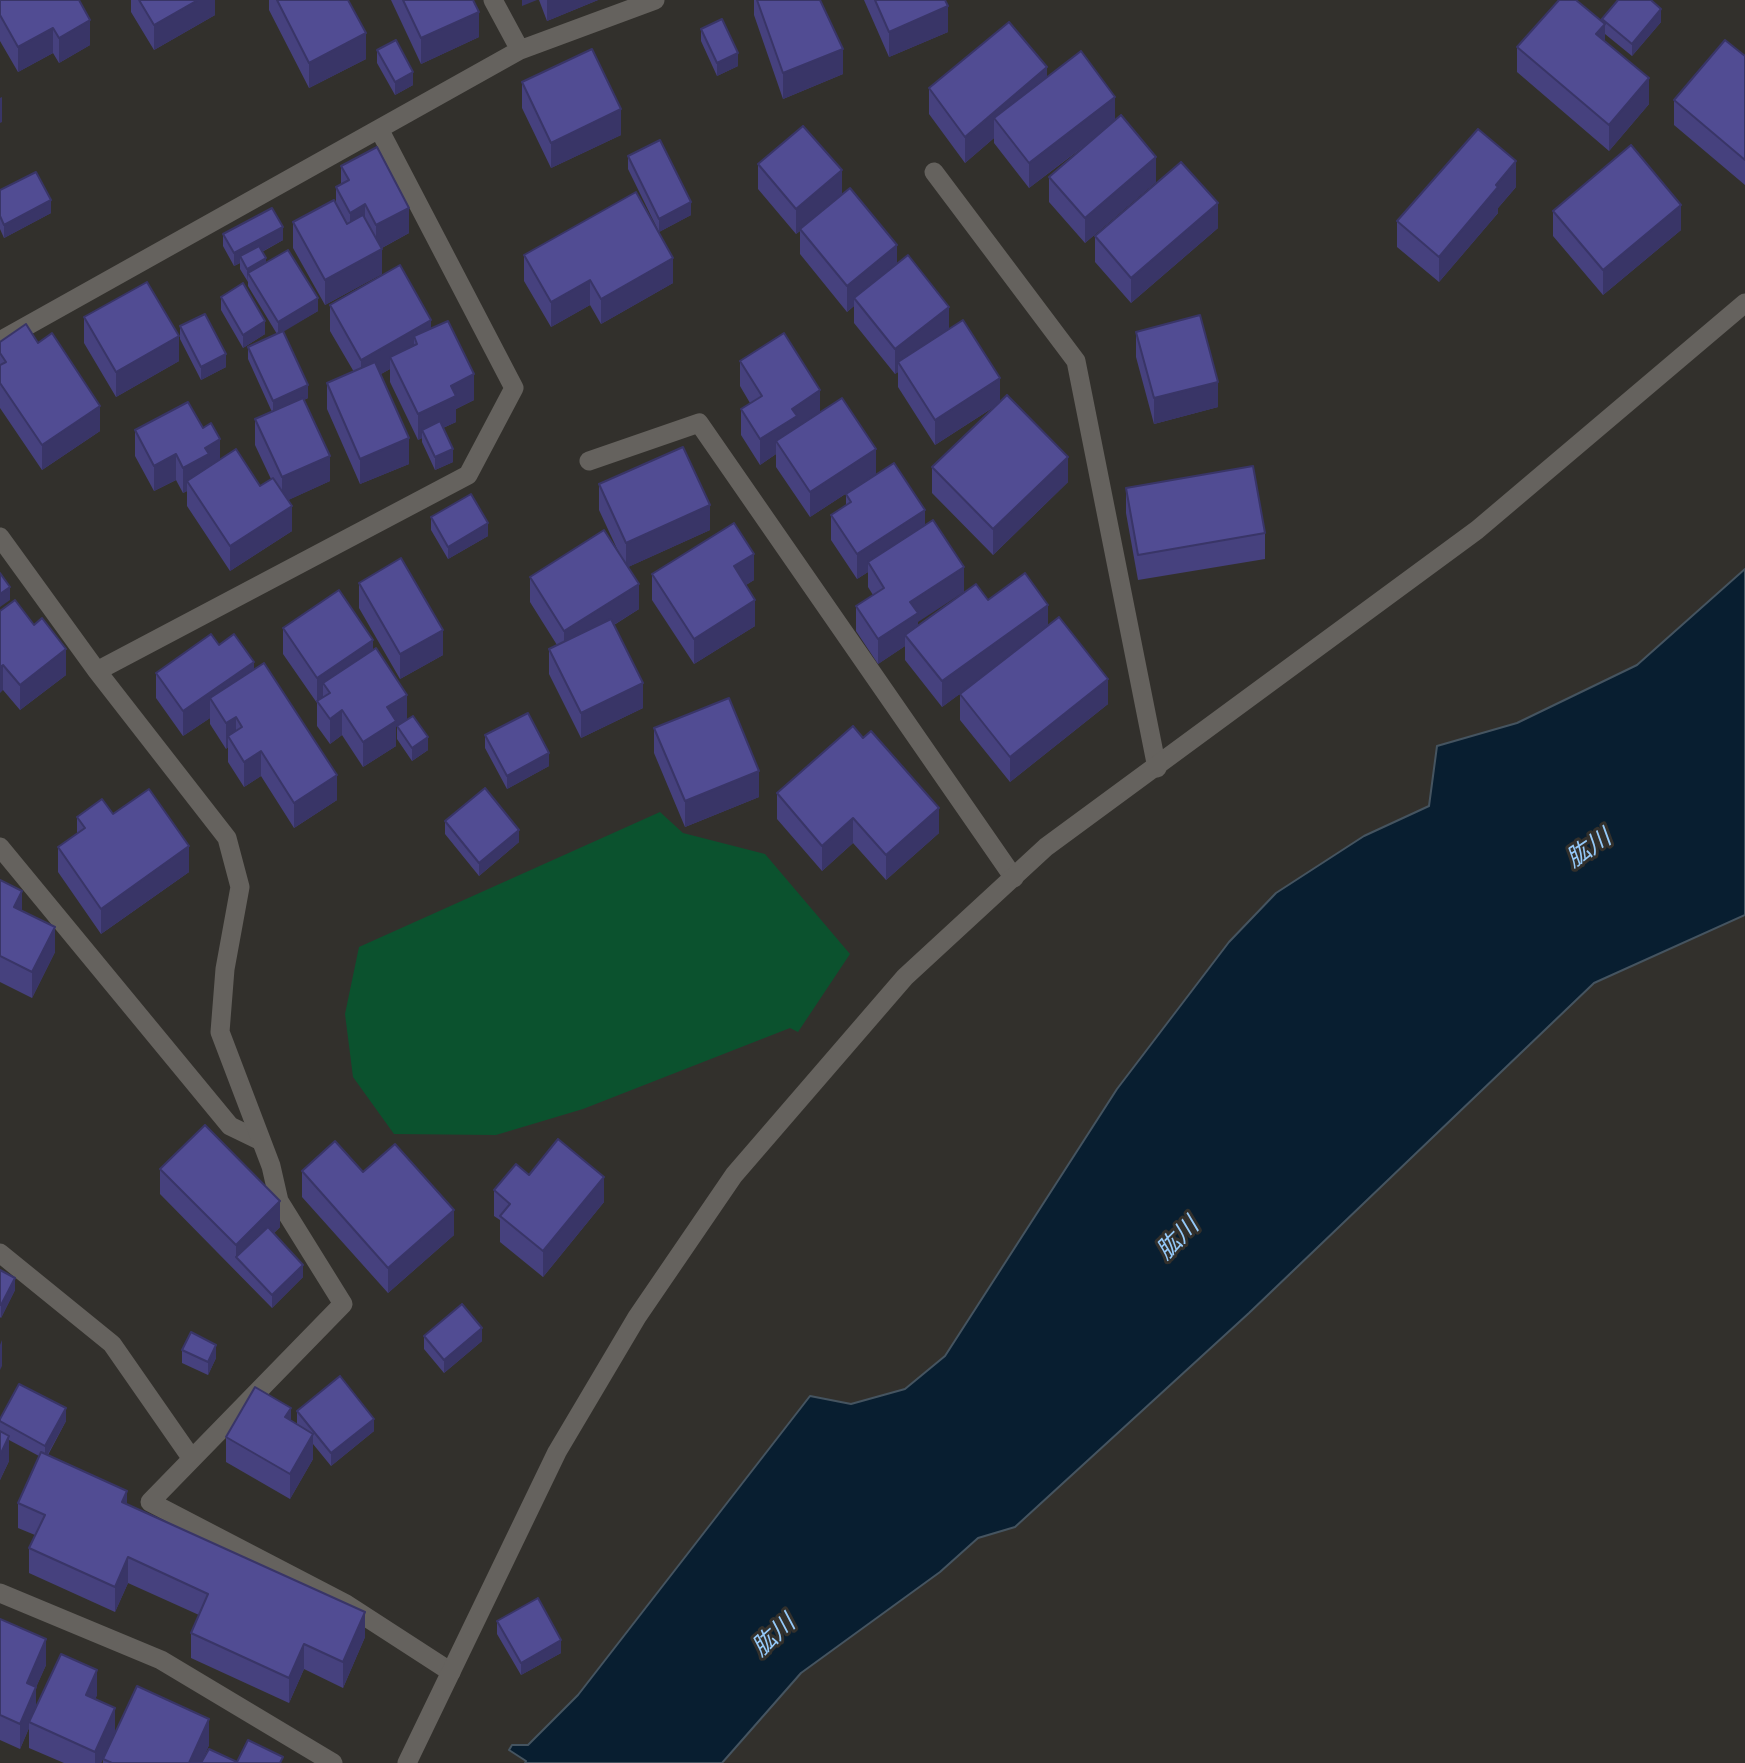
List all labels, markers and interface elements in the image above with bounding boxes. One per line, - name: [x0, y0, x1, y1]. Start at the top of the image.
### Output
- water label: 肱川: [1561, 824, 1617, 874]
- water label: 肱川: [1151, 1212, 1205, 1266]
- water label: 肱川: [747, 1609, 801, 1663]

